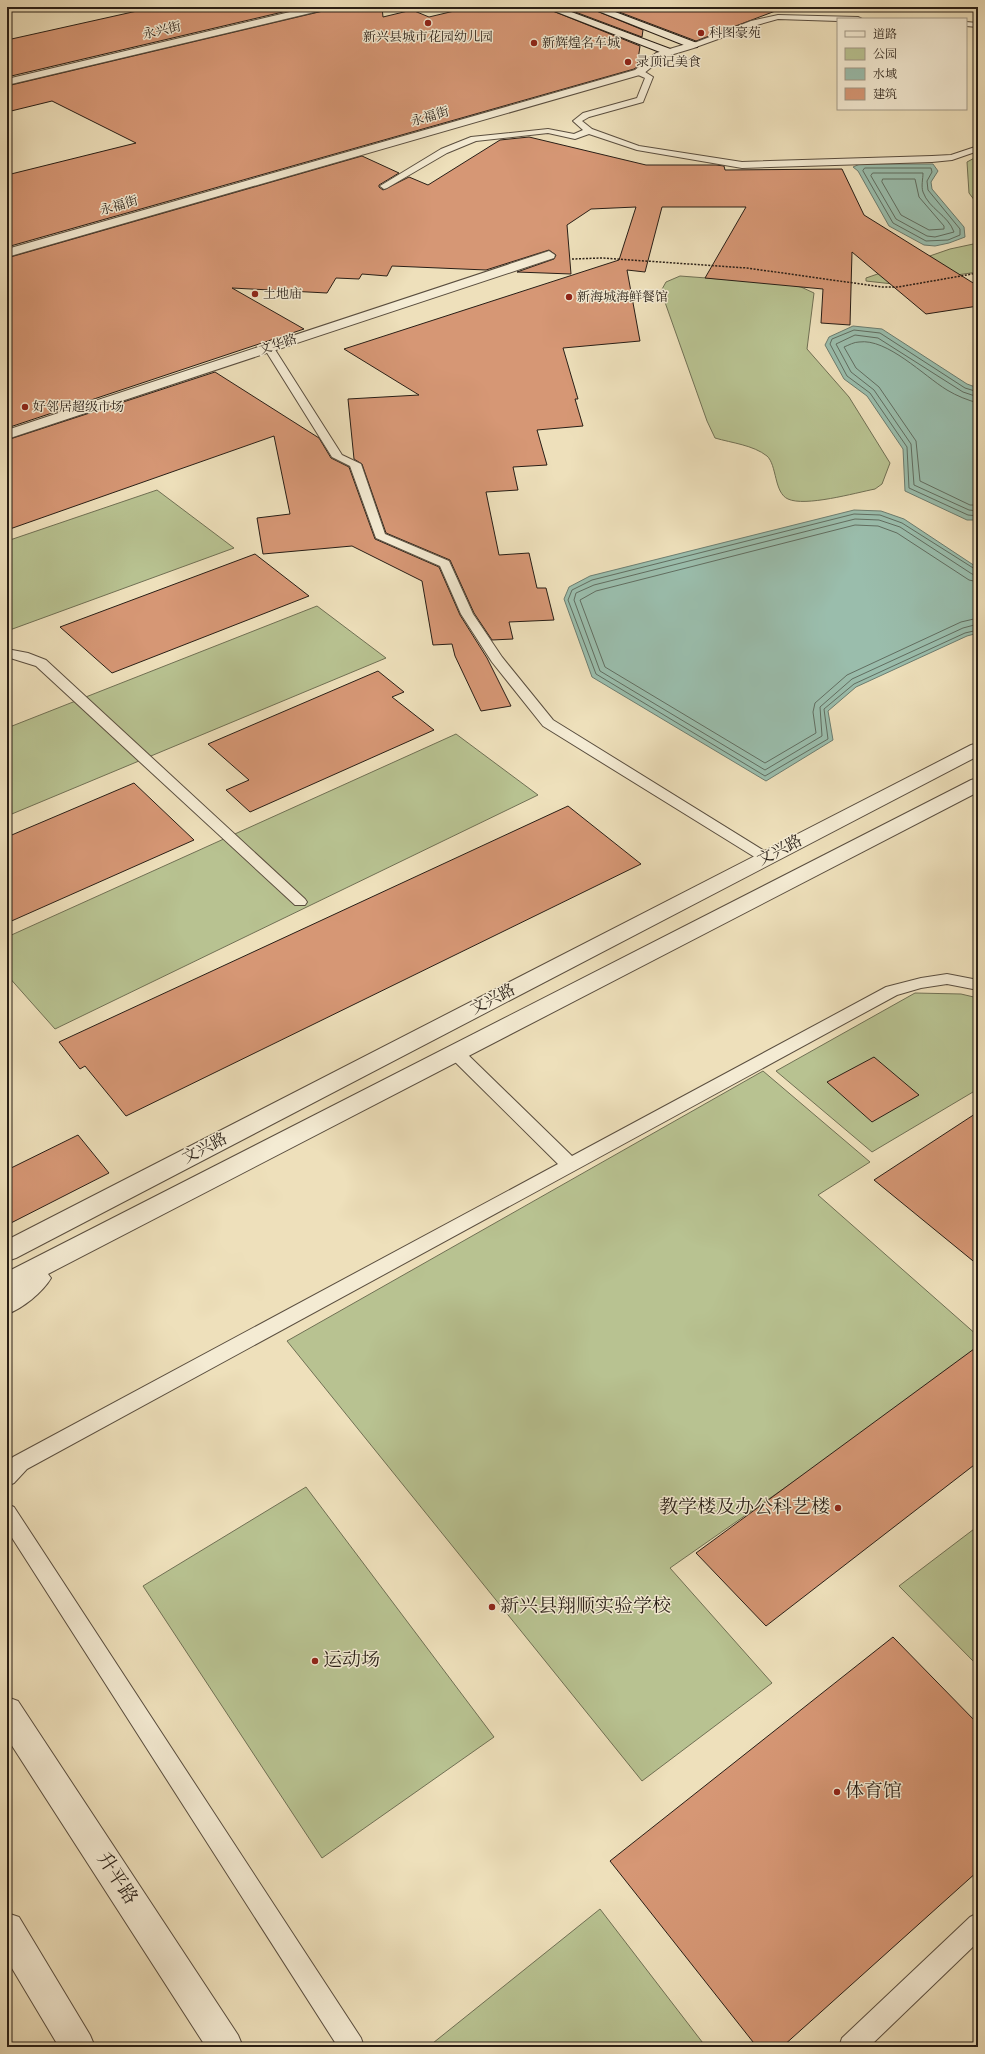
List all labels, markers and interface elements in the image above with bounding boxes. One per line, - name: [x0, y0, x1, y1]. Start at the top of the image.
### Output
- marker: 新兴县城市花园幼儿园: [423, 18, 433, 28]
- legend: [837, 18, 967, 110]
- street label: 永兴街: [141, 19, 182, 42]
- place label: 科图豪苑: [709, 26, 761, 40]
- text: 道路: [873, 27, 897, 41]
- marker: 科图豪苑: [696, 28, 706, 38]
- place label: 新兴县城市花园幼儿园: [363, 30, 493, 44]
- place label: 新辉煌名车城: [542, 35, 620, 50]
- marker: 新辉煌名车城: [529, 38, 539, 48]
- text: 公园: [873, 48, 897, 61]
- place label: 录顶记美食: [636, 55, 701, 69]
- marker: 录顶记美食: [623, 57, 633, 67]
- text: 水域: [873, 67, 897, 81]
- text: 建筑: [873, 87, 897, 101]
- street label: 永福街: [409, 104, 451, 129]
- street label: 永福街: [98, 193, 140, 218]
- place label: 土地庙: [263, 287, 302, 301]
- marker: 土地庙: [250, 289, 260, 299]
- place label: 新海城海鲜餐馆: [577, 290, 668, 304]
- marker: 新海城海鲜餐馆: [564, 292, 574, 302]
- street label: 文华路: [257, 332, 299, 357]
- place label: 好邻居超级市场: [33, 400, 124, 414]
- marker: 好邻居超级市场: [20, 402, 30, 412]
- street label: 文兴路: [754, 831, 805, 869]
- street label: 文兴路: [467, 980, 518, 1018]
- street label: 文兴路: [179, 1129, 230, 1167]
- place label: 教学楼及办公科艺楼: [659, 1496, 830, 1518]
- marker: 教学楼及办公科艺楼: [833, 1503, 843, 1513]
- place label: 新兴县翔顺实验学校: [500, 1595, 671, 1617]
- marker: 新兴县翔顺实验学校: [487, 1602, 497, 1612]
- place label: 运动场: [323, 1650, 380, 1671]
- marker: 运动场: [310, 1656, 320, 1666]
- place label: 体育馆: [845, 1780, 902, 1802]
- marker: 体育馆: [832, 1787, 842, 1797]
- street label: 升平路: [93, 1849, 141, 1908]

